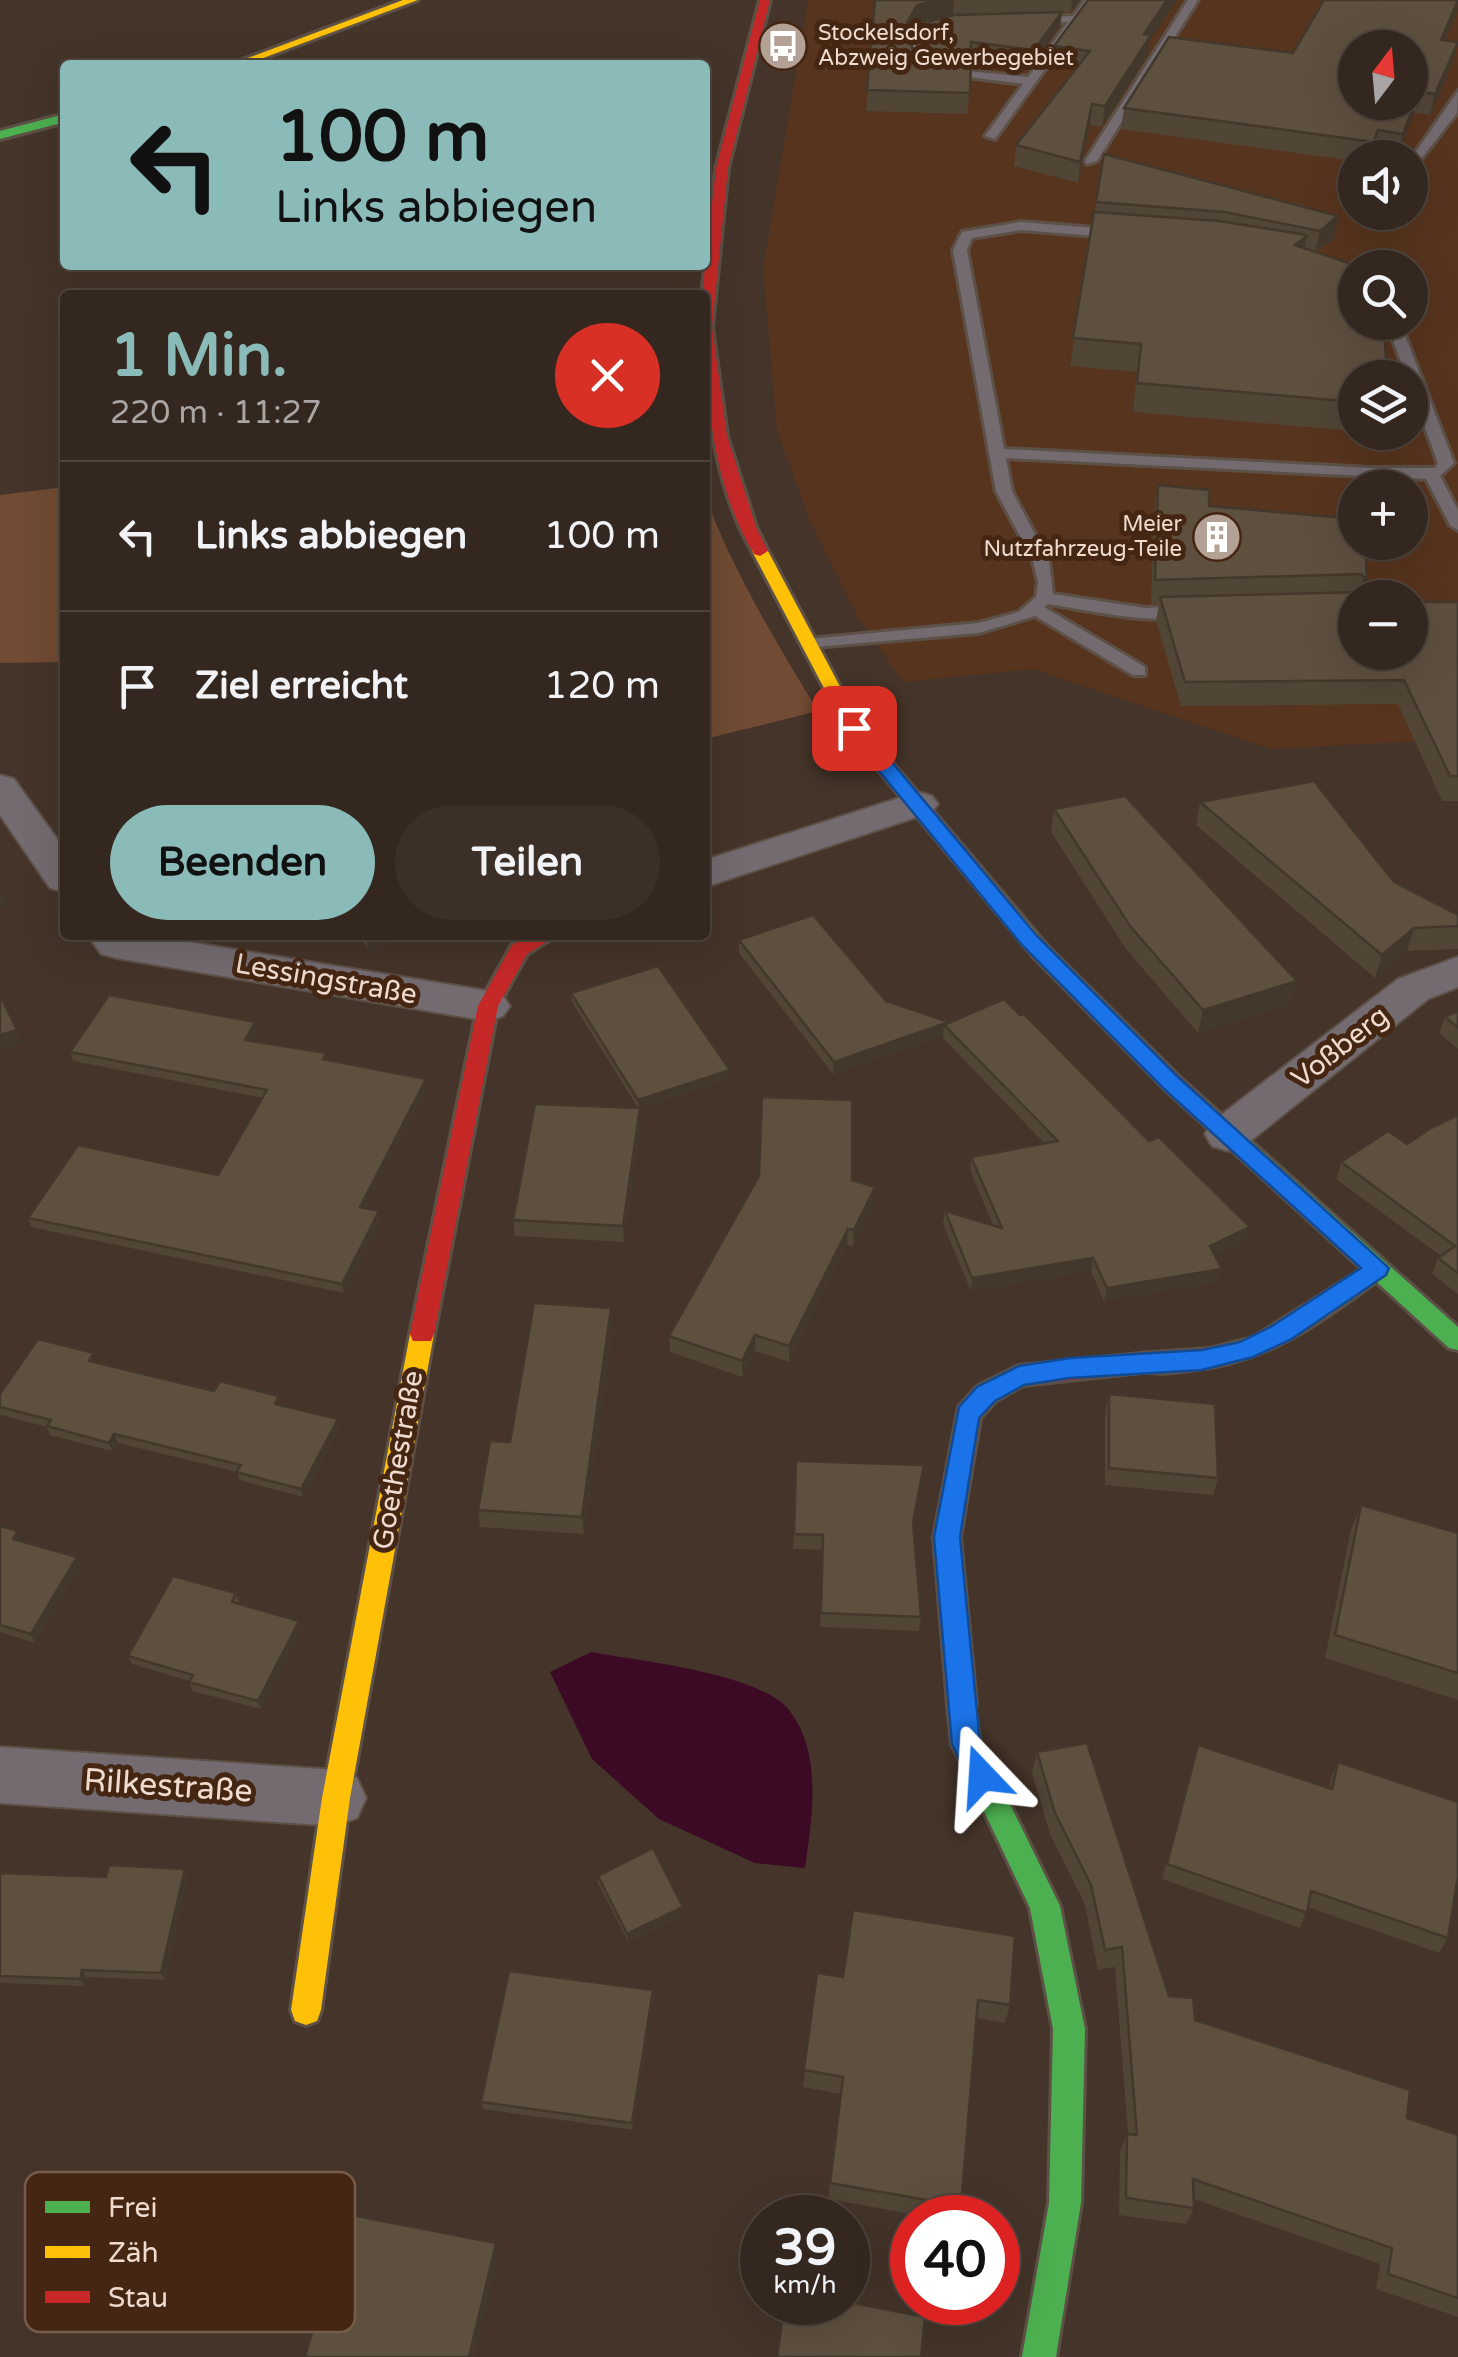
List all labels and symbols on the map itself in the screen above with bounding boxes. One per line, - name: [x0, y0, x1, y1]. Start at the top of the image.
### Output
- bus stop icon: Stockelsdorf, Abzweig Gewerbegebiet: [757, 20, 809, 72]
- place label: Stockelsdorf, Abzweig Gewerbegebiet: [818, 20, 1074, 71]
- north arrow: [1338, 30, 1428, 120]
- place label: Meier Nutzfahrzeug-Teile: [984, 511, 1183, 562]
- building icon: Meier Nutzfahrzeug-Teile: [1191, 511, 1243, 563]
- pin: [812, 686, 897, 771]
- street label: Lessingstraße: [232, 946, 420, 1012]
- street label: Voßberg: [1285, 999, 1395, 1095]
- street label: Goethestraße: [366, 1368, 430, 1552]
- position arrow: [930, 1724, 1034, 1828]
- street label: Rilkestraße: [82, 1761, 254, 1811]
- legend: [25, 2172, 355, 2332]
- text: Frei: [108, 2191, 157, 2225]
- speed limit sign: 40: [890, 2195, 1020, 2325]
- text: Zäh: [108, 2236, 159, 2270]
- text: Stau: [108, 2281, 168, 2315]

